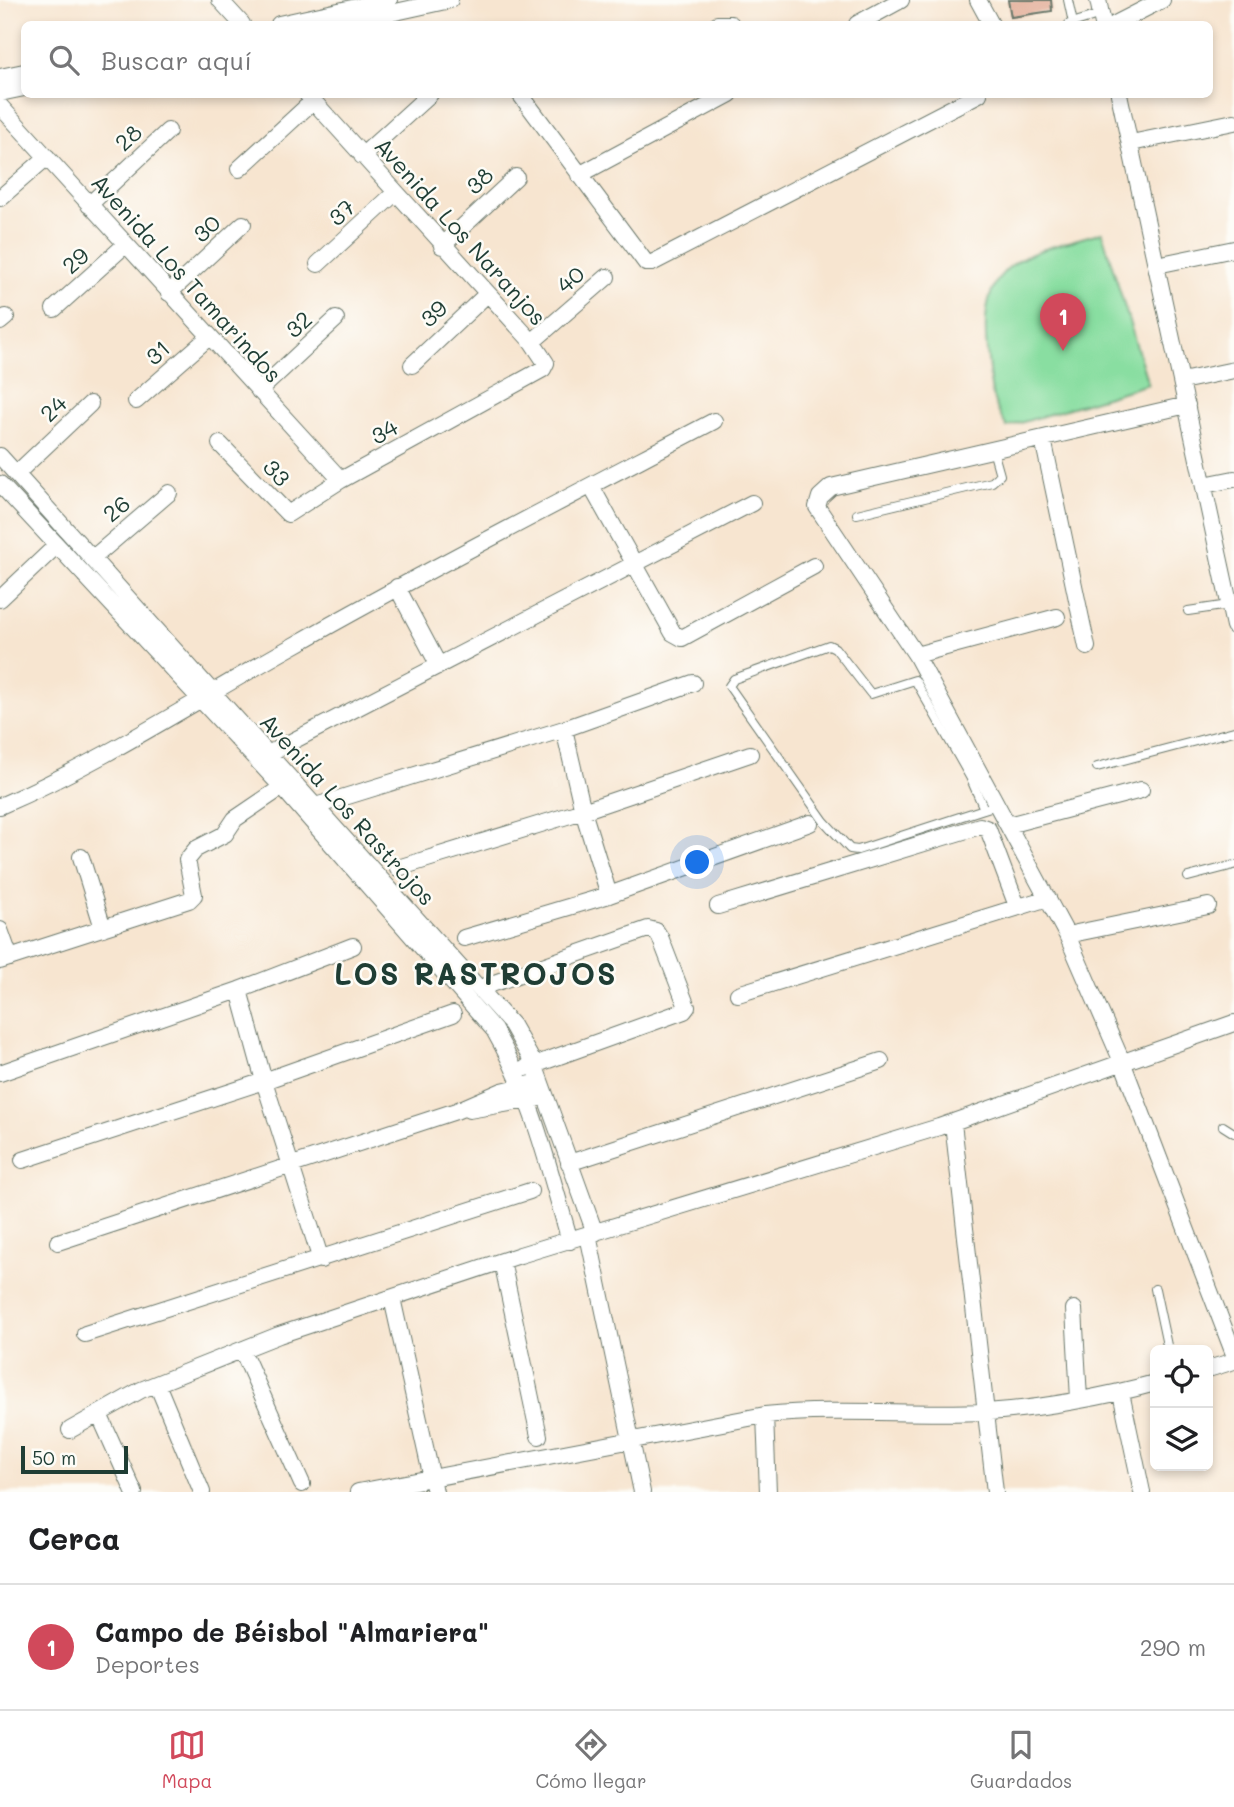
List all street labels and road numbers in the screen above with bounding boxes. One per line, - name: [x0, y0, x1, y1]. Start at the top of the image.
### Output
- street label: 28: [108, 117, 148, 157]
- street label: Avenida Los Naranjos: [369, 131, 553, 331]
- street label: 38: [459, 160, 499, 200]
- street label: Avenida Los Tamarindos: [85, 167, 289, 389]
- street label: 37: [321, 192, 361, 232]
- street label: 30: [186, 208, 226, 248]
- street label: 29: [55, 240, 95, 280]
- street label: 40: [550, 259, 590, 299]
- street label: 39: [413, 293, 453, 333]
- street label: 32: [278, 304, 318, 344]
- street label: 31: [138, 333, 176, 371]
- street label: 24: [33, 388, 73, 428]
- street label: 34: [365, 411, 404, 451]
- street label: 33: [257, 452, 297, 492]
- street label: 26: [96, 488, 136, 528]
- street label: Avenida Los Rastrojos: [254, 707, 442, 911]

